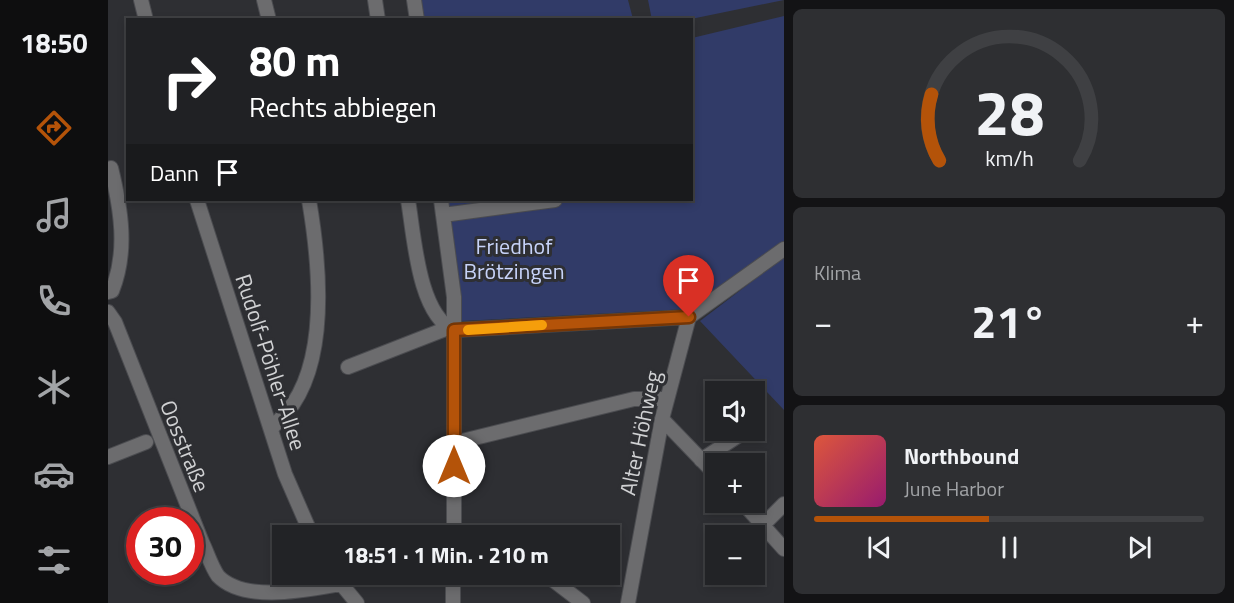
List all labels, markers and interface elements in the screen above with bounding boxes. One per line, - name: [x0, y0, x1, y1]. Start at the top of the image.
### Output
- text: 18:50: [20, 22, 88, 63]
- text: 80 m: [249, 28, 341, 92]
- icon: right: [150, 42, 228, 120]
- text: 28: [974, 64, 1044, 159]
- text: Rechts abbiegen: [249, 86, 437, 127]
- icon: directions: [33, 107, 75, 149]
- text: km/h: [985, 142, 1033, 174]
- text: Dann: [150, 156, 199, 190]
- icon: arrive: [211, 156, 244, 189]
- icon: music: [33, 194, 75, 236]
- park label: Friedhof Brötzingen: [463, 229, 565, 288]
- pin: [663, 255, 714, 317]
- text: Klima: [814, 257, 861, 288]
- icon: arrive: [672, 264, 705, 297]
- street label: Rudolf-Pöhler-Allee: [226, 269, 316, 455]
- icon: phone: [33, 280, 75, 322]
- text: 21°: [971, 287, 1047, 355]
- text: −: [814, 297, 832, 347]
- text: +: [1186, 297, 1204, 347]
- icon: climate: [33, 366, 75, 408]
- street label: Alter Höhweg: [610, 368, 670, 498]
- map controls: [705, 381, 765, 585]
- button: sound: [705, 381, 765, 441]
- street label: Oosstraße: [151, 395, 219, 497]
- position arrow: [422, 434, 486, 498]
- text: Northbound: [904, 439, 1019, 473]
- icon: car: [33, 453, 75, 495]
- button: +: [705, 453, 765, 513]
- text: June Harbor: [904, 473, 1004, 504]
- speed limit sign: 30: [126, 507, 204, 585]
- button: −: [705, 525, 765, 585]
- icon: previous: [863, 531, 896, 564]
- icon: pause: [993, 531, 1026, 564]
- icon: next: [1123, 531, 1156, 564]
- text: 18:51 · 1 Min. · 210 m: [343, 538, 549, 572]
- icon: filters: [33, 539, 75, 581]

